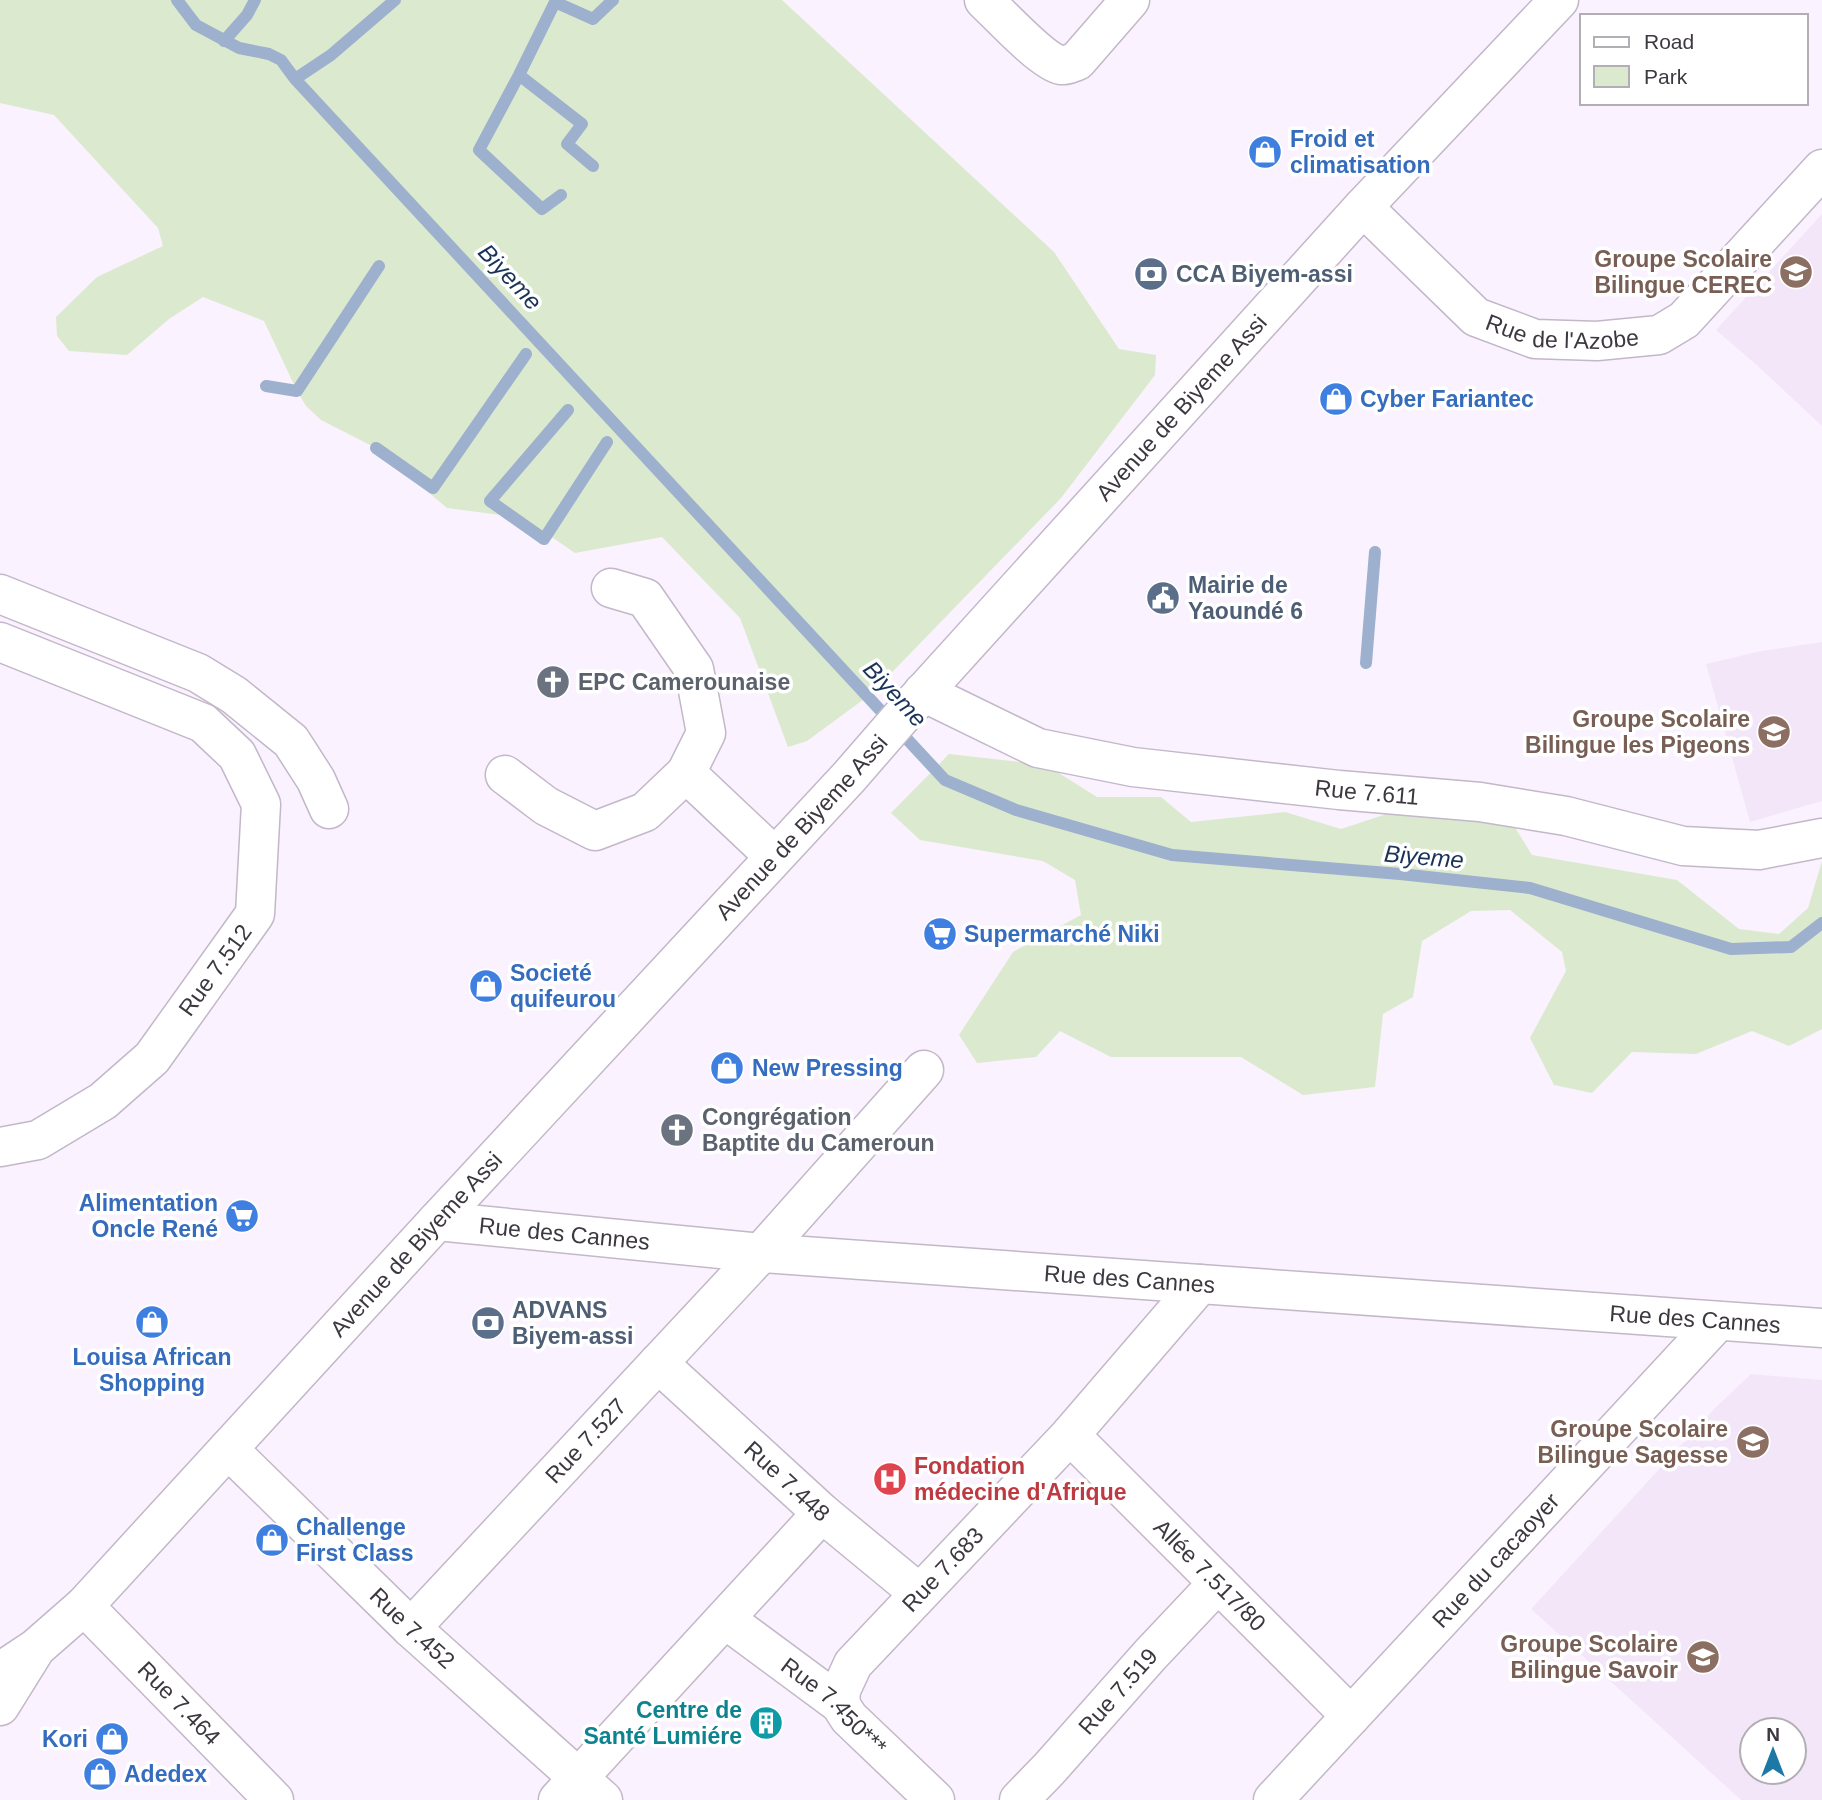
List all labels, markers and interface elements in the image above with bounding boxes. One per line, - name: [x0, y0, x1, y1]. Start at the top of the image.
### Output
- legend: [1580, 14, 1808, 105]
- text: Road: [1644, 30, 1694, 53]
- text: Park: [1644, 65, 1688, 88]
- place label: Froid et climatisation: [1290, 126, 1431, 178]
- shop icon: Froid et climatisation: [1246, 133, 1284, 171]
- water label: Biyeme: [473, 238, 548, 315]
- place label: Groupe Scolaire Bilingue CEREC: [1594, 246, 1772, 298]
- school or university icon: Groupe Scolaire Bilingue CEREC: [1777, 253, 1815, 291]
- bank icon: CCA Biyem-assi: [1132, 255, 1170, 293]
- place label: CCA Biyem-assi: [1176, 261, 1353, 287]
- street label: Avenue de Biyeme Assi: [1091, 309, 1272, 506]
- street label: Rue de l'Azobe: [1482, 309, 1640, 354]
- shop icon: Cyber Fariantec: [1317, 380, 1355, 418]
- place label: Cyber Fariantec: [1360, 386, 1534, 412]
- place label: Mairie de Yaoundé 6: [1188, 572, 1303, 624]
- public building icon: Mairie de Yaoundé 6: [1144, 579, 1182, 617]
- water label: Biyeme: [858, 655, 933, 732]
- church icon: EPC Camerounaise: [534, 663, 572, 701]
- place label: EPC Camerounaise: [578, 669, 790, 695]
- place label: Groupe Scolaire Bilingue les Pigeons: [1525, 706, 1750, 758]
- school or university icon: Groupe Scolaire Bilingue les Pigeons: [1755, 713, 1793, 751]
- street label: Avenue de Biyeme Assi: [710, 730, 893, 925]
- street label: Rue 7.611: [1313, 774, 1420, 810]
- water label: Biyeme: [1383, 840, 1465, 873]
- supermarket icon: Supermarché Niki: [921, 915, 959, 953]
- street label: Rue 7.512: [173, 919, 257, 1021]
- place label: Supermarché Niki: [964, 921, 1160, 947]
- place label: Societé quifeurou: [510, 960, 616, 1012]
- shop icon: Societé quifeurou: [467, 967, 505, 1005]
- shop icon: New Pressing: [708, 1049, 746, 1087]
- place label: New Pressing: [752, 1055, 903, 1081]
- place label: Congrégation Baptite du Cameroun: [702, 1104, 935, 1156]
- church icon: Congrégation Baptite du Cameroun: [658, 1111, 696, 1149]
- street label: Avenue de Biyeme Assi: [325, 1147, 507, 1342]
- place label: Alimentation Oncle René: [79, 1190, 218, 1242]
- supermarket icon: Alimentation Oncle René: [223, 1197, 261, 1235]
- street label: Rue des Cannes: [478, 1212, 651, 1255]
- street label: Rue des Cannes: [1043, 1260, 1216, 1298]
- place label: ADVANS Biyem-assi: [512, 1297, 633, 1349]
- street label: Rue des Cannes: [1609, 1300, 1781, 1338]
- shop icon: Louisa African Shopping: [133, 1303, 171, 1341]
- bank icon: ADVANS Biyem-assi: [469, 1304, 507, 1342]
- place label: Louisa African Shopping: [73, 1344, 231, 1396]
- street label: Rue 7.527: [540, 1393, 631, 1489]
- place label: Groupe Scolaire Bilingue Sagesse: [1538, 1416, 1728, 1468]
- school or university icon: Groupe Scolaire Bilingue Sagesse: [1734, 1423, 1772, 1461]
- street label: Rue 7.448: [739, 1436, 835, 1527]
- place label: Fondation médecine d'Afrique: [914, 1453, 1127, 1505]
- hospital icon: Fondation médecine d'Afrique: [871, 1460, 909, 1498]
- street label: Rue du cacaoyer: [1427, 1488, 1565, 1633]
- place label: Challenge First Class: [296, 1514, 414, 1566]
- street label: Allée 7.517/80: [1149, 1514, 1271, 1636]
- shop icon: Challenge First Class: [253, 1521, 291, 1559]
- street label: Rue 7.683: [897, 1522, 989, 1617]
- street label: Rue 7.452: [365, 1582, 460, 1674]
- place label: Groupe Scolaire Bilingue Savoir: [1500, 1631, 1678, 1683]
- school or university icon: Groupe Scolaire Bilingue Savoir: [1684, 1638, 1722, 1676]
- street label: Rue 7.519: [1073, 1643, 1163, 1740]
- street label: Rue 7.450***: [776, 1652, 892, 1760]
- street label: Rue 7.464: [133, 1656, 226, 1750]
- place label: Centre de Santé Lumiére: [584, 1697, 742, 1749]
- building icon: Centre de Santé Lumiére: [747, 1704, 785, 1742]
- north arrow: [1738, 1716, 1808, 1786]
- shop icon: Kori: [93, 1720, 131, 1758]
- text: N: [1766, 1724, 1780, 1745]
- place label: Kori: [42, 1726, 88, 1752]
- shop icon: Adedex: [81, 1755, 119, 1793]
- place label: Adedex: [124, 1761, 207, 1787]

